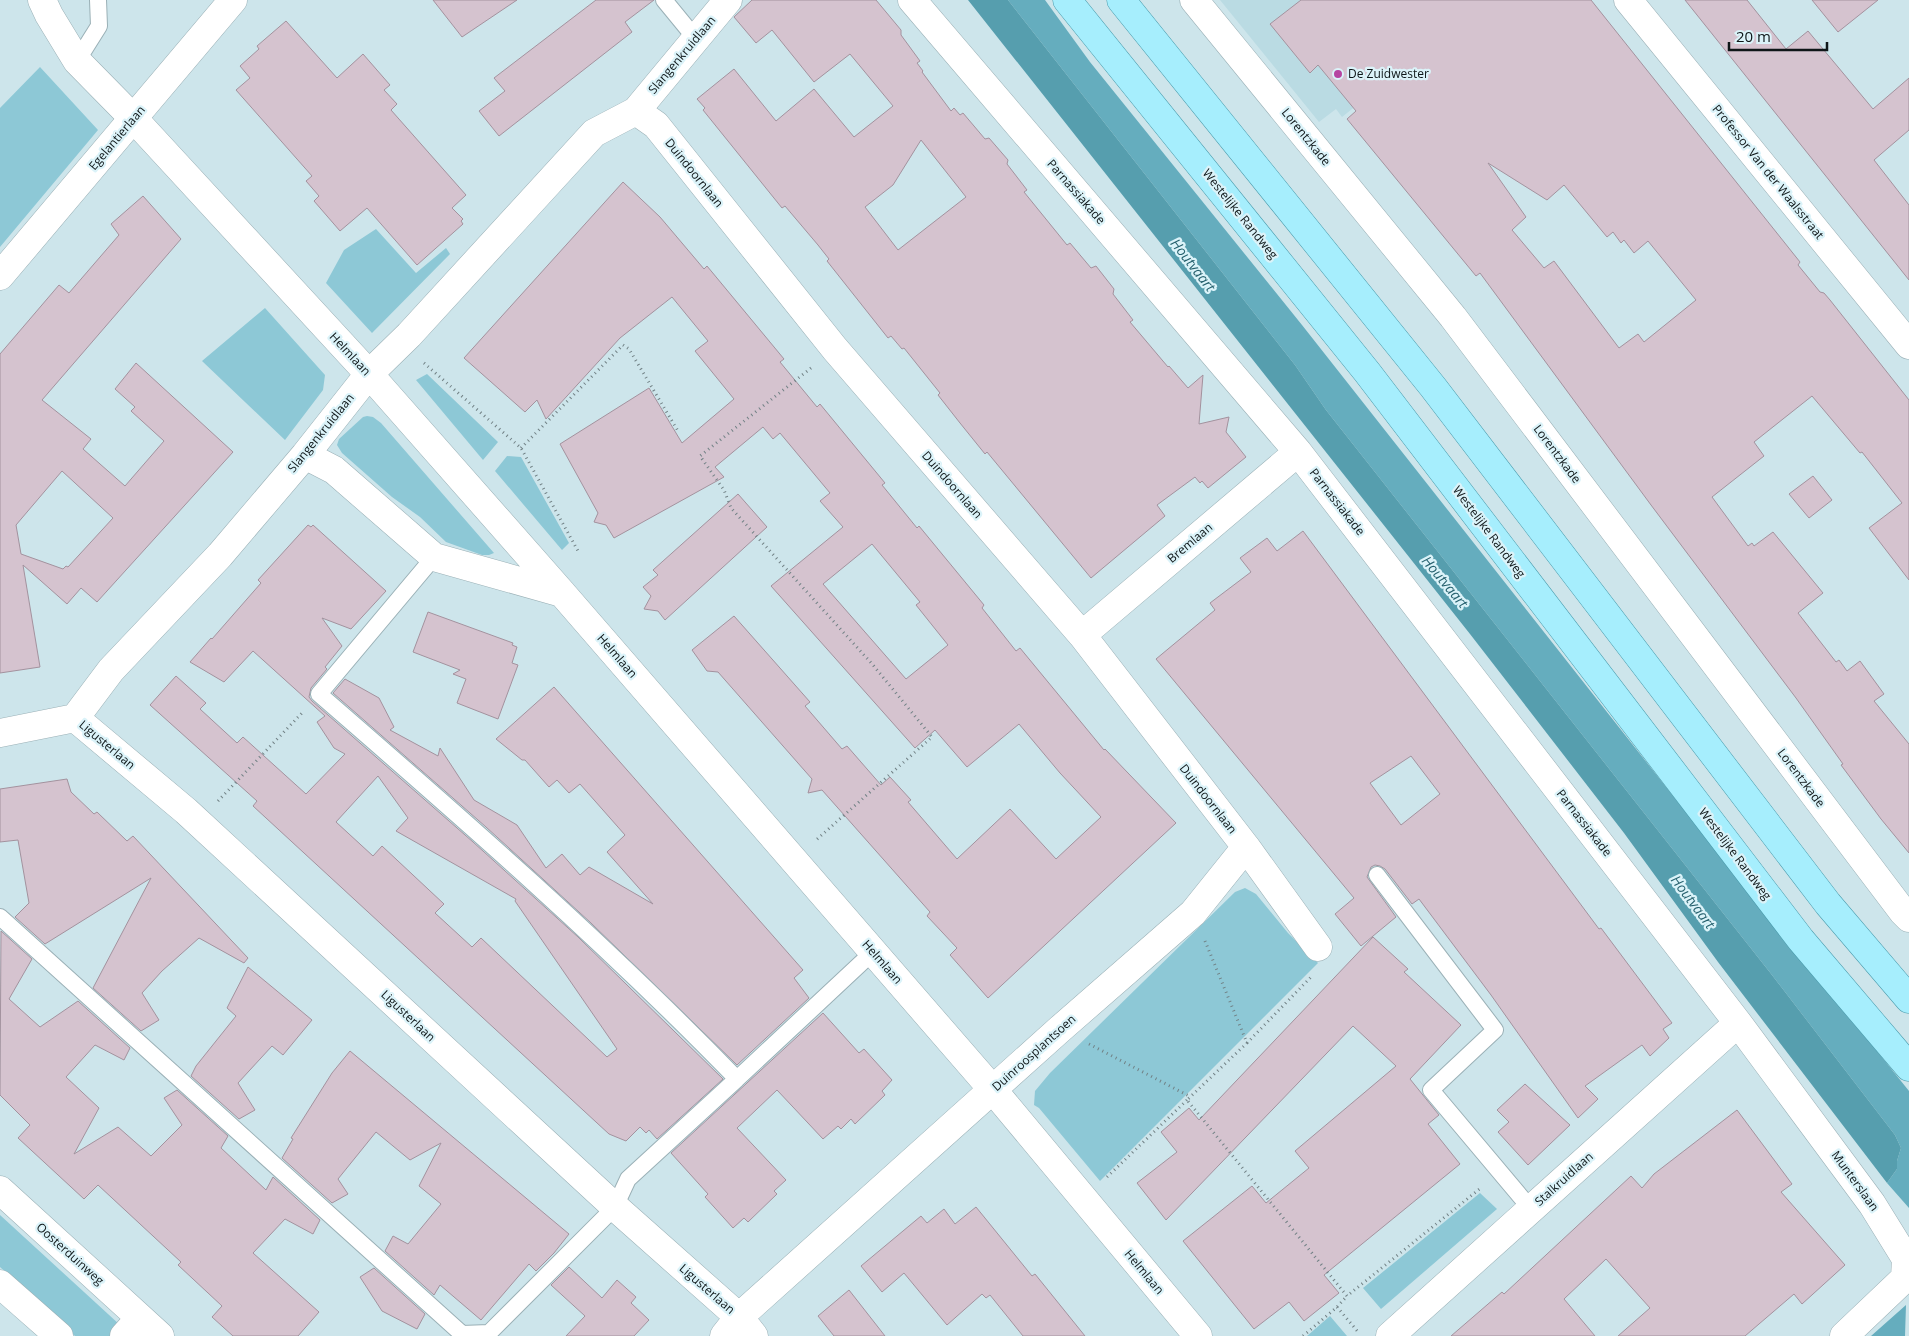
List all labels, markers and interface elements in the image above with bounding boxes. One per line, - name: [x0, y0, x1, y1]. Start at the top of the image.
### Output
- street label: Slangenkruidlaan: [644, 12, 719, 97]
- scale bar: [1729, 20, 1826, 52]
- text: 20 m: [1736, 26, 1771, 46]
- place label: De Zuidwester: [1348, 65, 1429, 82]
- marker: De Zuidwester: [1332, 68, 1344, 80]
- street label: Professor Van der Waalsstraat: [1709, 101, 1828, 243]
- street label: Egelantierlaan: [85, 102, 149, 174]
- street label: Lorentzkade: [1278, 104, 1335, 169]
- street label: Duindoornlaan: [661, 135, 727, 211]
- street label: Parnassiakade: [1043, 156, 1110, 228]
- street label: Westelijke Randweg: [1199, 165, 1282, 263]
- water label: Houtvaart: [1167, 234, 1221, 296]
- street label: Helmlaan: [326, 328, 375, 379]
- street label: Slangenkruidlaan: [284, 390, 358, 476]
- street label: Lorentzkade: [1530, 421, 1585, 487]
- street label: Duindoornlaan: [918, 447, 986, 522]
- street label: Parnassiakade: [1306, 465, 1369, 539]
- street label: Westelijke Randweg: [1449, 482, 1530, 582]
- street label: Bremlaan: [1163, 519, 1216, 567]
- water label: Houtvaart: [1418, 552, 1474, 613]
- street label: Helmlaan: [593, 630, 641, 681]
- street label: Ligusterlaan: [76, 716, 139, 773]
- street label: Lorentzkade: [1774, 745, 1829, 811]
- street label: Duindoornlaan: [1176, 760, 1241, 837]
- street label: Parnassiakade: [1553, 786, 1616, 860]
- street label: Westelijke Randweg: [1695, 804, 1776, 904]
- water label: Houtvaart: [1667, 871, 1721, 933]
- street label: Helmlaan: [858, 936, 906, 987]
- street label: Ligusterlaan: [377, 986, 439, 1045]
- street label: Duinroosplantsoen: [988, 1010, 1079, 1095]
- street label: Munterslaan: [1828, 1147, 1883, 1214]
- street label: Stalkruidlaan: [1531, 1148, 1597, 1209]
- street label: Oosterduinweg: [33, 1219, 108, 1289]
- street label: Helmlaan: [1121, 1246, 1168, 1298]
- street label: Ligusterlaan: [676, 1260, 739, 1318]

